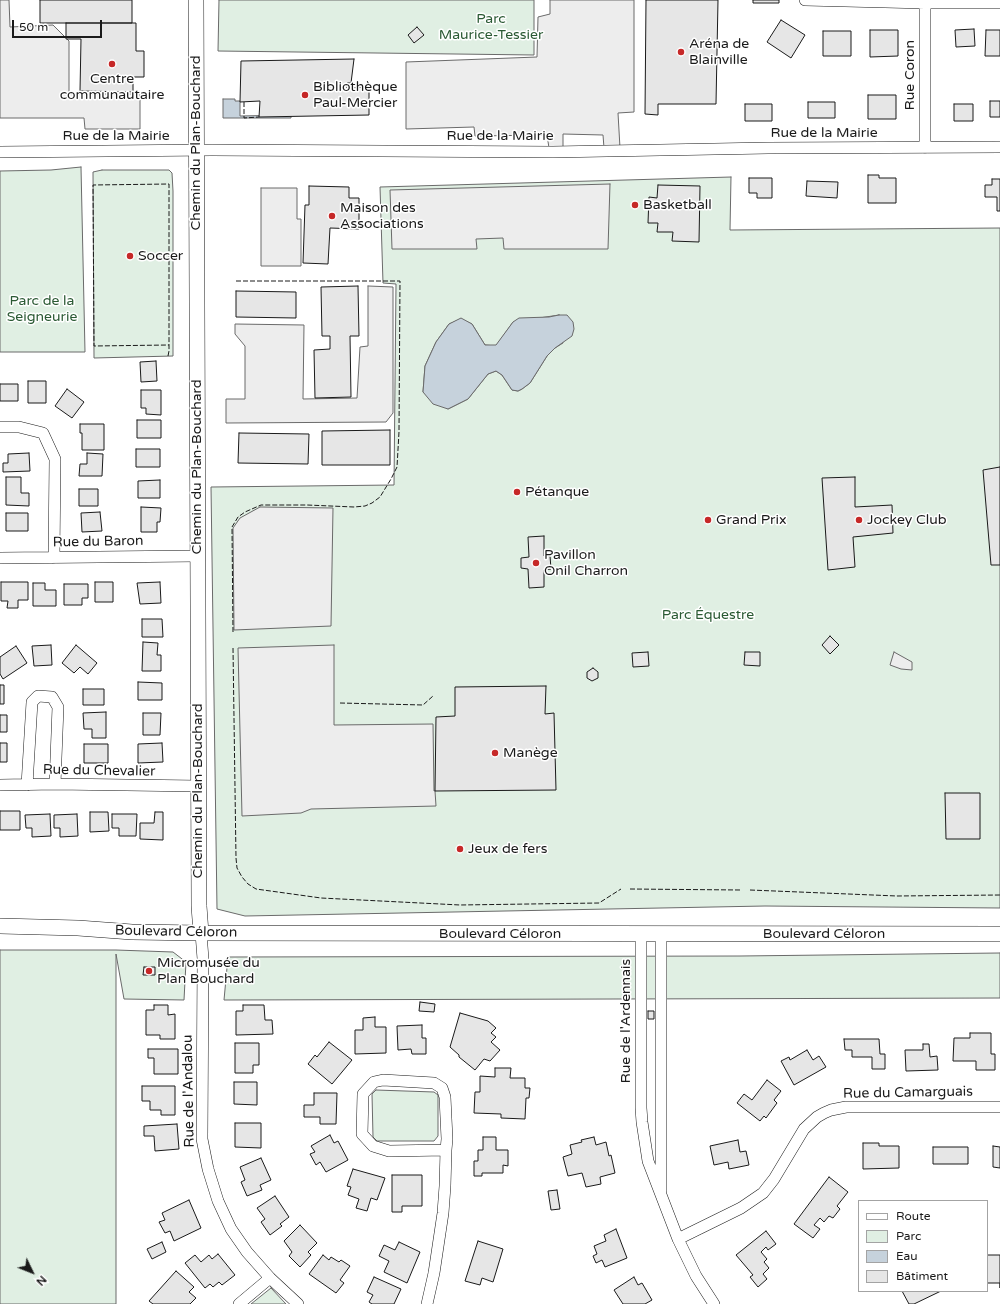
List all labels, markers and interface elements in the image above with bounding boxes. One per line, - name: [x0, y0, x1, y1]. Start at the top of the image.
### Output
- park label: Parc Maurice-Tessier: [439, 11, 543, 44]
- scale bar: [14, 12, 104, 38]
- text: 50 m: [19, 20, 48, 34]
- place label: Aréna de Blainville: [689, 36, 749, 68]
- street label: Rue Coron: [902, 40, 918, 110]
- marker: Aréna de Blainville: [676, 47, 686, 57]
- street label: Chemin du Plan-Bouchard: [188, 55, 204, 231]
- marker: Centre communautaire: [107, 59, 117, 69]
- place label: Centre communautaire: [60, 71, 164, 104]
- place label: Bibliothèque Paul-Mercier: [313, 79, 397, 112]
- marker: Bibliothèque Paul-Mercier: [300, 90, 310, 100]
- street label: Rue de la Mairie: [770, 125, 878, 141]
- street label: Rue de la Mairie: [62, 128, 170, 144]
- street label: Rue de la Mairie: [446, 128, 554, 144]
- place label: Basketball: [643, 197, 712, 213]
- place label: Maison des Associations: [340, 200, 424, 232]
- marker: Basketball: [630, 200, 640, 210]
- marker: Maison des Associations: [327, 211, 337, 221]
- place label: Soccer: [138, 248, 183, 264]
- marker: Soccer: [125, 251, 135, 261]
- park label: Parc de la Seigneurie: [7, 293, 77, 326]
- street label: Chemin du Plan-Bouchard: [189, 379, 205, 555]
- place label: Pétanque: [525, 484, 589, 500]
- marker: Pétanque: [512, 487, 522, 497]
- place label: Grand Prix: [716, 512, 787, 528]
- place label: Jockey Club: [867, 512, 947, 528]
- marker: Grand Prix: [703, 515, 713, 525]
- marker: Jockey Club: [854, 515, 864, 525]
- street label: Rue du Baron: [52, 533, 144, 551]
- place label: Pavillon Onil Charron: [544, 547, 628, 580]
- marker: Pavillon Onil Charron: [531, 558, 541, 568]
- park label: Parc Équestre: [662, 607, 754, 623]
- street label: Chemin du Plan-Bouchard: [190, 703, 206, 879]
- place label: Manège: [503, 745, 558, 761]
- marker: Manège: [490, 748, 500, 758]
- street label: Rue du Chevalier: [43, 762, 155, 780]
- place label: Jeux de fers: [468, 841, 547, 857]
- marker: Jeux de fers: [455, 844, 465, 854]
- street label: Boulevard Céloron: [115, 923, 237, 941]
- street label: Boulevard Céloron: [439, 926, 561, 942]
- street label: Boulevard Céloron: [763, 926, 885, 942]
- place label: Micromusée du Plan Bouchard: [157, 955, 260, 988]
- street label: Rue de l'Ardennais: [618, 959, 634, 1083]
- marker: Micromusée du Plan Bouchard: [144, 966, 154, 976]
- street label: Rue de l'Andalou: [180, 1034, 198, 1148]
- street label: Rue du Camarguais: [843, 1083, 973, 1103]
- legend: [858, 1200, 988, 1292]
- text: Route: [896, 1209, 930, 1223]
- text: Parc: [896, 1229, 921, 1243]
- text: Eau: [896, 1249, 918, 1263]
- north arrow: [12, 1252, 52, 1292]
- text: Bâtiment: [896, 1269, 948, 1283]
- text: N: [33, 1273, 49, 1288]

